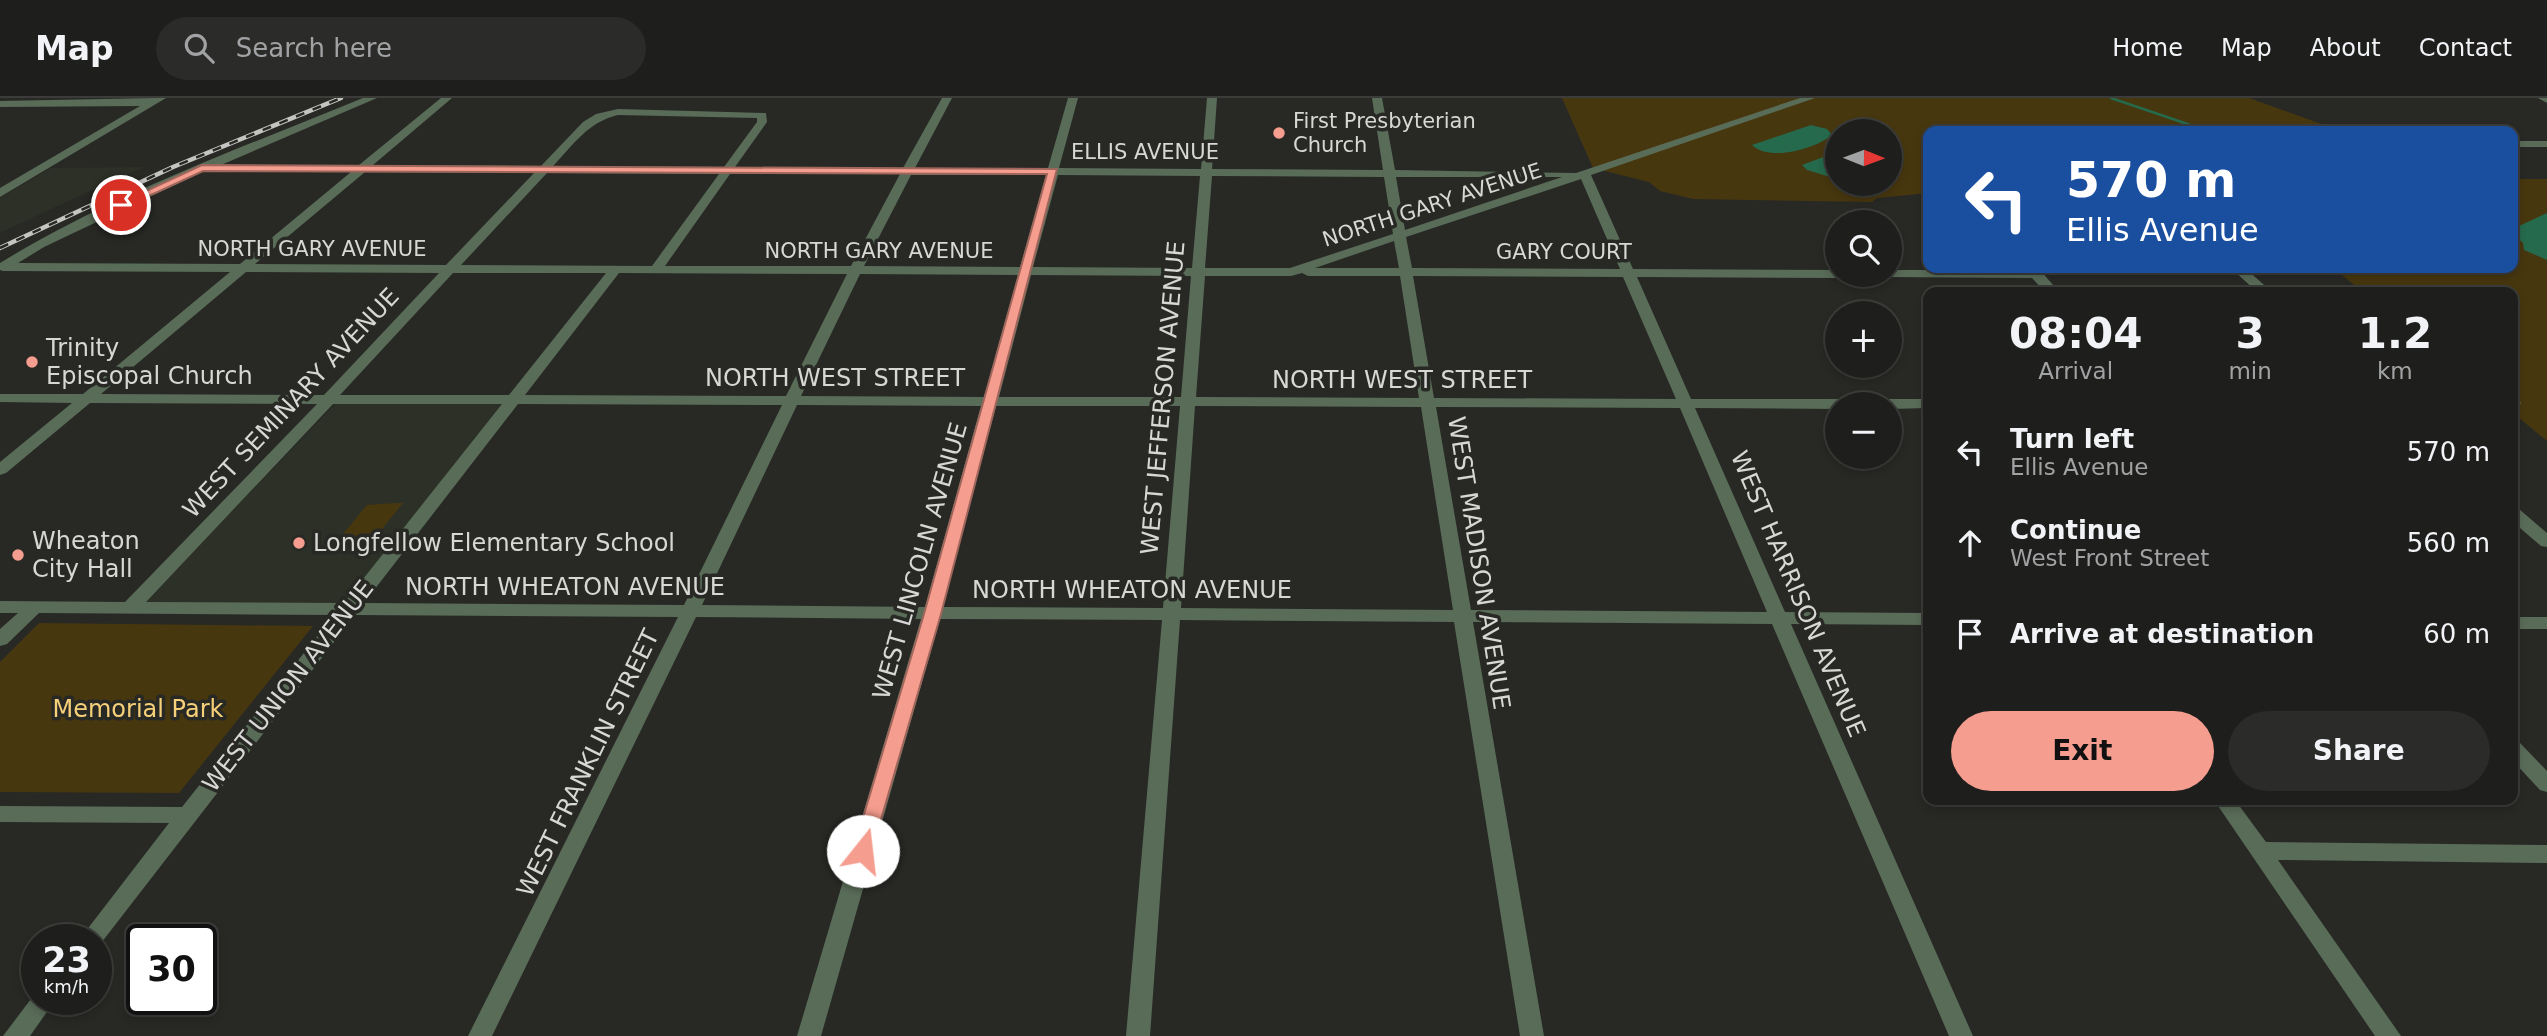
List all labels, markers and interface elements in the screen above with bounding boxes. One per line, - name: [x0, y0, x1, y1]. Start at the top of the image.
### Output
- search box: [156, 17, 646, 80]
- text: Map: [35, 29, 114, 68]
- icon: search: [180, 29, 218, 67]
- text: Search here: [236, 33, 392, 63]
- text: Home: [2112, 34, 2183, 62]
- text: Map: [2221, 34, 2272, 62]
- text: About: [2310, 34, 2381, 62]
- text: Contact: [2419, 34, 2512, 62]
- place label: First Presbyterian Church: [1293, 109, 1476, 157]
- north arrow: [1825, 119, 1902, 196]
- map controls: [1825, 119, 1902, 469]
- marker: First Presbyterian Church: [1271, 125, 1287, 141]
- street label: ELLIS AVENUE: [1071, 140, 1219, 164]
- text: 570 m: [2066, 152, 2236, 209]
- icon: left: [1951, 154, 2042, 245]
- street label: NORTH GARY AVENUE: [1319, 158, 1545, 252]
- pin: [91, 175, 151, 235]
- icon: arrive: [102, 186, 140, 224]
- button: search: [1825, 210, 1902, 287]
- text: Ellis Avenue: [2066, 211, 2259, 249]
- street label: NORTH GARY AVENUE: [198, 237, 427, 261]
- street label: NORTH GARY AVENUE: [765, 239, 994, 263]
- street label: WEST JEFFERSON AVENUE: [1135, 240, 1191, 556]
- street label: GARY COURT: [1496, 240, 1632, 264]
- street label: WEST SEMINARY AVENUE: [177, 282, 405, 524]
- button: +: [1825, 301, 1902, 378]
- text: 08:04: [2009, 309, 2143, 358]
- text: 3: [2236, 309, 2265, 358]
- text: 1.2: [2358, 309, 2432, 358]
- place label: Trinity Episcopal Church: [45, 334, 253, 390]
- marker: Trinity Episcopal Church: [24, 354, 40, 370]
- text: Arrival: [2038, 358, 2113, 384]
- text: min: [2228, 358, 2272, 384]
- text: km: [2377, 358, 2413, 384]
- street label: NORTH WEST STREET: [705, 364, 965, 392]
- street label: NORTH WEST STREET: [1272, 366, 1532, 394]
- button: −: [1825, 392, 1902, 469]
- street label: WEST MADISON AVENUE: [1442, 415, 1516, 711]
- street label: WEST LINCOLN AVENUE: [867, 419, 973, 703]
- text: Turn left: [2010, 424, 2134, 454]
- icon: left: [1951, 433, 1989, 471]
- text: 570 m: [2407, 437, 2490, 467]
- street label: WEST HARRISON AVENUE: [1725, 447, 1871, 741]
- text: Ellis Avenue: [2010, 454, 2148, 480]
- text: Continue: [2010, 515, 2141, 545]
- icon: ahead: [1951, 524, 1989, 562]
- place label: Wheaton City Hall: [32, 527, 140, 583]
- text: 560 m: [2407, 528, 2490, 558]
- place label: Longfellow Elementary School: [313, 529, 675, 557]
- marker: Longfellow Elementary School: [291, 535, 307, 551]
- text: West Front Street: [2010, 545, 2209, 571]
- marker: Wheaton City Hall: [10, 547, 26, 563]
- street label: NORTH WHEATON AVENUE: [405, 573, 725, 601]
- street label: WEST UNION AVENUE: [197, 575, 379, 797]
- street label: NORTH WHEATON AVENUE: [972, 576, 1292, 604]
- icon: arrive: [1951, 615, 1989, 653]
- text: Arrive at destination: [2010, 619, 2314, 649]
- text: 60 m: [2423, 619, 2490, 649]
- street label: WEST FRANKLIN STREET: [511, 625, 665, 901]
- park label: Memorial Park: [53, 695, 224, 723]
- button: Exit: [1951, 711, 2214, 791]
- button: Share: [2228, 711, 2490, 791]
- position arrow: [826, 814, 900, 888]
- speed limit sign: 30: [126, 924, 217, 1015]
- text: 23: [42, 940, 91, 980]
- text: km/h: [44, 976, 89, 997]

